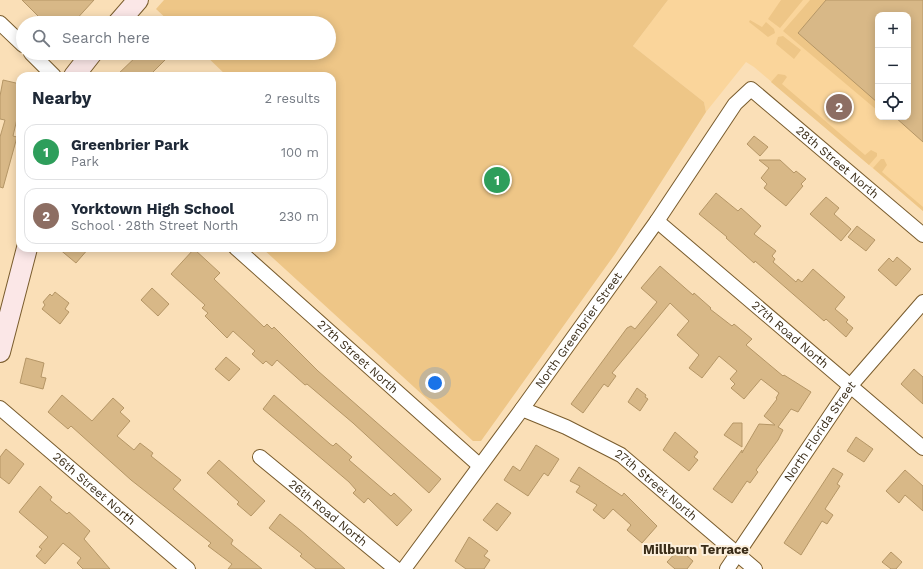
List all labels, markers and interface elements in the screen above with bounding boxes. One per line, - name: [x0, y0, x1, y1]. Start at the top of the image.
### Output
- map controls: [875, 12, 911, 120]
- button: +: [875, 12, 911, 48]
- search box: [16, 16, 336, 60]
- icon: search: [30, 27, 52, 49]
- text: Search here: [62, 29, 150, 47]
- button: −: [875, 48, 911, 84]
- button: locate: [875, 84, 911, 120]
- text: Nearby: [32, 88, 91, 108]
- text: 2 results: [265, 91, 320, 106]
- pin: 2: [826, 92, 852, 122]
- street label: 28th Street North: [793, 123, 882, 201]
- text: Greenbrier Park: [71, 136, 189, 154]
- text: 1: [43, 145, 49, 160]
- text: 100 m: [281, 145, 319, 160]
- text: Park: [71, 154, 99, 169]
- pin: 1: [484, 165, 510, 195]
- text: Yorktown High School: [71, 200, 234, 218]
- text: 2: [42, 209, 50, 224]
- text: 230 m: [279, 209, 319, 224]
- text: School · 28th Street North: [71, 218, 238, 233]
- street label: North Greenbrier Street: [532, 269, 625, 391]
- street label: 27th Road North: [749, 298, 831, 371]
- street label: 27th Street North: [314, 317, 401, 396]
- your location: [425, 373, 445, 393]
- street label: North Florida Street: [781, 378, 858, 484]
- street label: 27th Street North: [613, 446, 700, 523]
- street label: 26th Street North: [50, 449, 138, 528]
- street label: 26th Road North: [286, 477, 370, 549]
- district label: Millburn Terrace: [643, 542, 749, 557]

